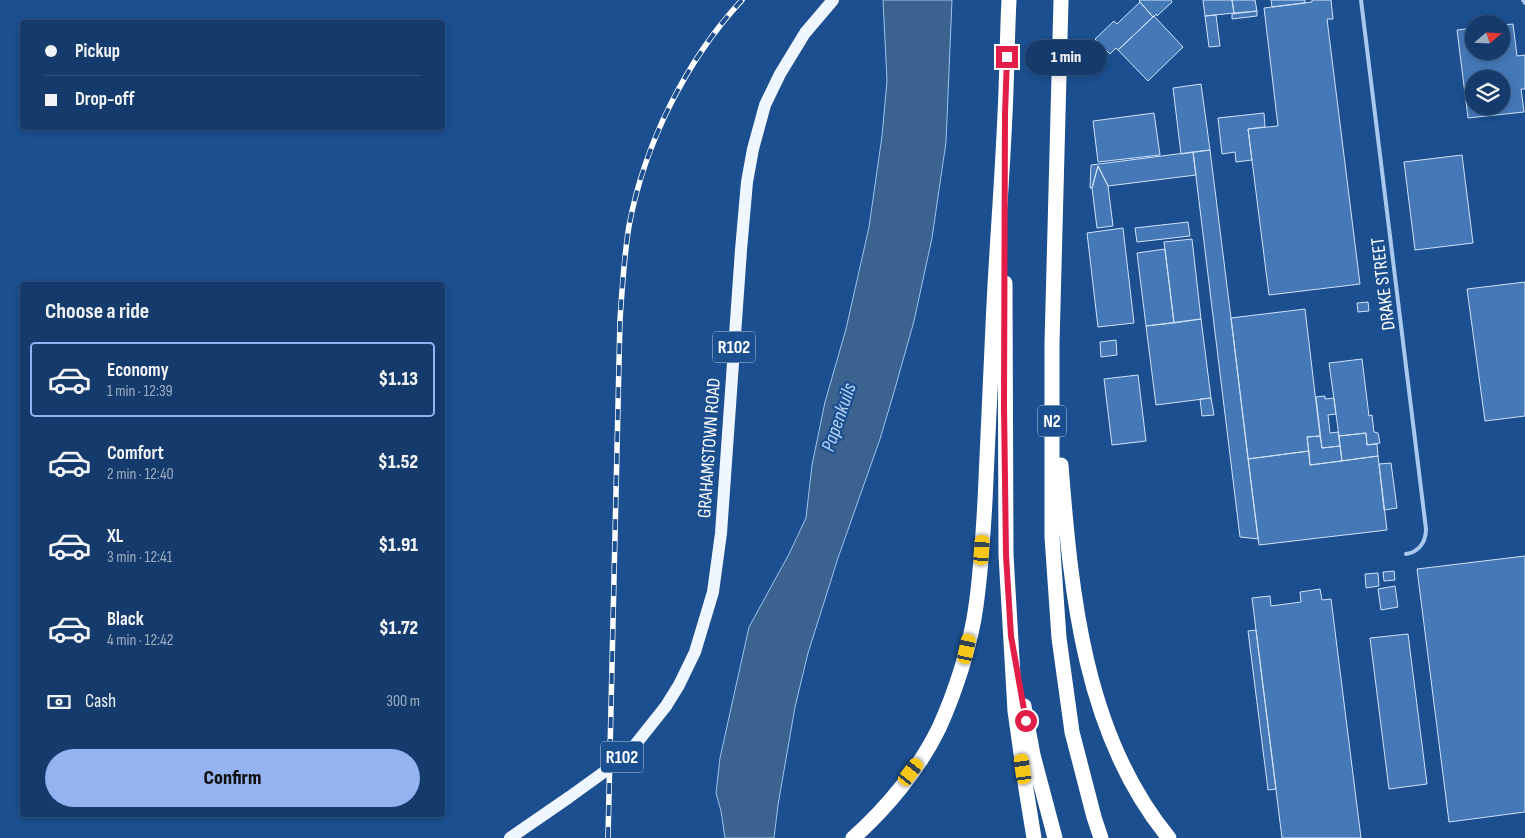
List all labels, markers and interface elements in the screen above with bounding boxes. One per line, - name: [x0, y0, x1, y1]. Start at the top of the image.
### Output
- north arrow: [1465, 15, 1510, 60]
- map controls: [1465, 15, 1510, 115]
- text: Pickup: [75, 40, 120, 63]
- callout: 1 min: [1024, 40, 1107, 74]
- route end: [996, 46, 1018, 68]
- text: 1 min: [1051, 48, 1081, 67]
- button: layers: [1465, 70, 1510, 115]
- text: Drop-off: [75, 88, 135, 111]
- street label: DRAKE STREET: [1366, 236, 1401, 332]
- text: Choose a ride: [45, 298, 149, 325]
- road number: R102: [713, 332, 755, 362]
- icon: car: [47, 357, 92, 402]
- text: Economy: [107, 359, 169, 382]
- text: $1.13: [379, 368, 418, 391]
- street label: GRAHAMSTOWN ROAD: [693, 377, 726, 519]
- water label: Papenkuils: [816, 380, 862, 455]
- text: 1 min · 12:39: [107, 382, 173, 401]
- road number: N2: [1038, 406, 1066, 436]
- icon: car: [47, 440, 92, 485]
- text: Comfort: [107, 442, 164, 465]
- text: $1.52: [378, 451, 418, 474]
- text: 2 min · 12:40: [107, 465, 174, 484]
- icon: car: [47, 523, 92, 568]
- text: XL: [107, 525, 123, 548]
- text: $1.91: [378, 534, 418, 557]
- car: [973, 535, 990, 565]
- text: 3 min · 12:41: [107, 548, 172, 567]
- icon: car: [47, 606, 92, 651]
- text: Black: [107, 608, 144, 631]
- text: $1.72: [379, 617, 418, 640]
- text: 4 min · 12:42: [107, 631, 173, 650]
- car: [956, 633, 977, 665]
- icon: cash: [45, 688, 73, 716]
- text: Cash: [85, 690, 116, 713]
- text: 300 m: [386, 692, 420, 711]
- route start: [1015, 710, 1037, 732]
- road number: R102: [601, 742, 643, 772]
- button: Confirm: [45, 749, 420, 807]
- car: [1013, 753, 1032, 785]
- car: [895, 756, 926, 788]

